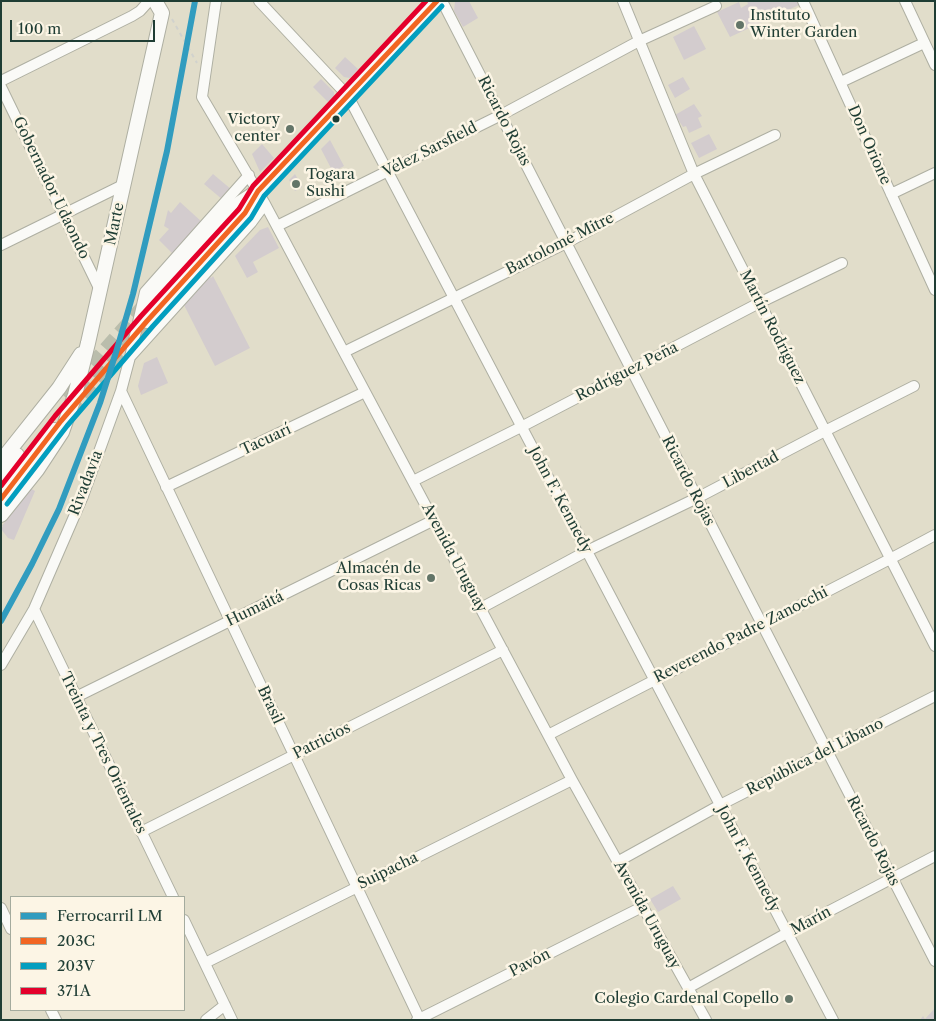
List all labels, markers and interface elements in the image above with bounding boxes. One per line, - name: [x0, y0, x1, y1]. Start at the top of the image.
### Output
- place label: Instituto Winter Garden: [750, 7, 857, 42]
- scale bar: [12, 10, 158, 42]
- text: 100 m: [18, 19, 61, 38]
- marker: Instituto Winter Garden: [734, 19, 746, 31]
- street label: Ricardo Rojas: [474, 73, 534, 169]
- street label: Don Orione: [843, 102, 895, 188]
- place label: Victory center: [228, 111, 280, 146]
- street label: Gobernador Udaondo: [9, 114, 93, 262]
- unlabelled marker: [331, 114, 341, 124]
- street label: Vélez Sarsfield: [380, 118, 480, 182]
- marker: Victory center: [284, 123, 296, 135]
- place label: Togara Sushi: [306, 166, 355, 201]
- marker: Togara Sushi: [290, 178, 302, 190]
- street label: Marte: [102, 201, 128, 247]
- street label: Bartolomé Mitre: [503, 209, 617, 279]
- street label: Martín Rodríguez: [735, 267, 809, 387]
- street label: Rodríguez Peña: [573, 338, 681, 406]
- street label: Tacuarí: [238, 421, 294, 459]
- street label: Ricardo Rojas: [658, 433, 718, 529]
- street label: John F. Kennedy: [524, 444, 596, 556]
- street label: Rivadavia: [65, 448, 107, 518]
- street label: Libertad: [720, 448, 782, 492]
- street label: Avenida Uruguay: [418, 500, 490, 616]
- place label: Almacén de Cosas Ricas: [336, 560, 421, 595]
- marker: Almacén de Cosas Ricas: [425, 572, 437, 584]
- street label: Reverendo Padre Zanocchi: [651, 583, 831, 687]
- street label: Humaitá: [223, 587, 287, 631]
- street label: Treinta y Tres Orientales: [56, 669, 150, 837]
- street label: Brasil: [253, 683, 287, 727]
- street label: República del Líbano: [743, 715, 887, 799]
- street label: Patricios: [290, 719, 354, 763]
- street label: Ricardo Rojas: [843, 793, 903, 889]
- street label: John F. Kennedy: [712, 803, 784, 915]
- street label: Suipacha: [355, 849, 421, 893]
- street label: Avenida Uruguay: [610, 858, 684, 972]
- legend: [10, 896, 185, 1011]
- street label: Marín: [788, 903, 834, 939]
- text: Ferrocarril LM: [57, 906, 163, 925]
- text: 203C: [57, 931, 95, 950]
- street label: Pavón: [507, 945, 553, 981]
- text: 203V: [57, 956, 94, 975]
- text: 371A: [57, 981, 91, 1000]
- place label: Colegio Cardenal Copello: [594, 990, 779, 1008]
- marker: Colegio Cardenal Copello: [783, 993, 795, 1005]

